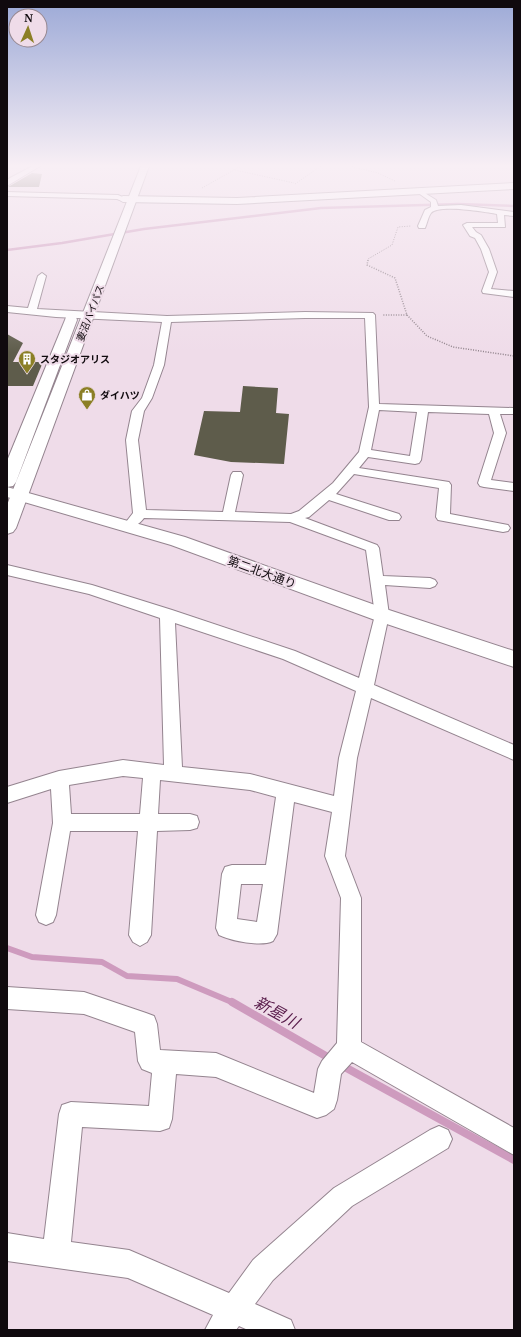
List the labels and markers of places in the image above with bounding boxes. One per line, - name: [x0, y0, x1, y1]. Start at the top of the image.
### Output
- building icon: スタジオアリス: [17, 349, 37, 374]
- place label: スタジオアリス: [40, 352, 110, 366]
- shop icon: ダイハツ: [77, 385, 97, 410]
- place label: ダイハツ: [100, 388, 140, 402]

